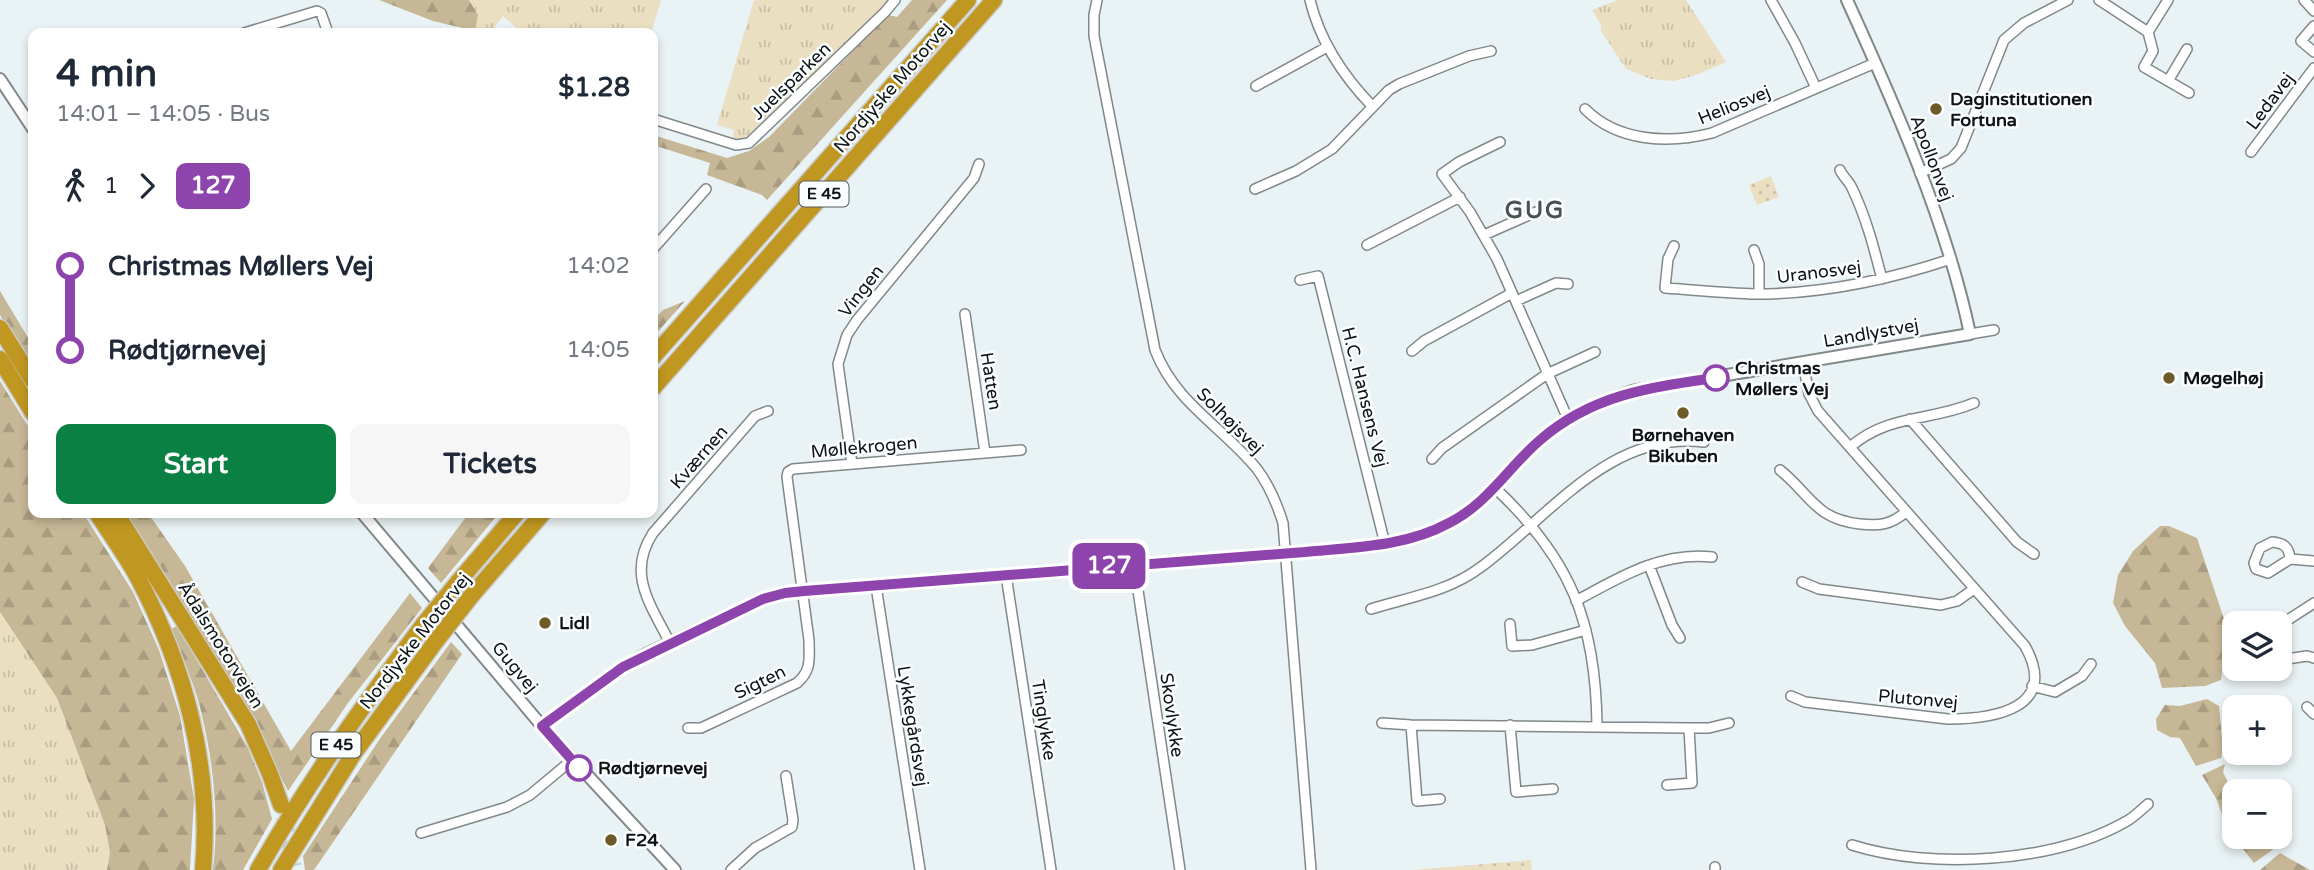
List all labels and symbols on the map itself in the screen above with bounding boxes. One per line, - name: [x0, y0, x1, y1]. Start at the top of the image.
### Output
- street label: Nordjyske Motorvej: [829, 17, 955, 157]
- street label: Juelsparken: [747, 38, 835, 124]
- street label: Ledavej: [2241, 68, 2299, 134]
- street label: Heliosvej: [1695, 81, 1773, 129]
- place label: Daginstitutionen Fortuna: [1950, 88, 2092, 131]
- marker: Daginstitutionen Fortuna: [1928, 101, 1944, 117]
- street label: Apollonvej: [1906, 112, 1958, 204]
- road number: E 45: [800, 182, 848, 206]
- district label: GUG: [1505, 196, 1565, 225]
- street label: Uranosvej: [1775, 256, 1863, 288]
- street label: Vingen: [834, 260, 888, 322]
- street label: Landlystvej: [1822, 314, 1920, 352]
- street label: H.C. Hansens Vej: [1337, 325, 1393, 469]
- street label: Hatten: [976, 350, 1006, 412]
- place label: Christmas Møllers Vej: [1735, 357, 1829, 400]
- marker: Christmas Møllers Vej: [1703, 365, 1729, 391]
- place label: Møgelhøj: [2183, 367, 2264, 389]
- marker: Møgelhøj: [2161, 370, 2177, 386]
- street label: Solhøjsvej: [1192, 383, 1268, 459]
- marker: Børnehaven Bikuben: [1675, 405, 1691, 421]
- street label: Kværnen: [665, 421, 733, 493]
- place label: Børnehaven Bikuben: [1632, 424, 1734, 467]
- street label: Møllekrogen: [810, 431, 918, 463]
- line badge: 127: [1069, 543, 1149, 589]
- street label: Nordjyske Motorvej: [355, 568, 475, 714]
- street label: Ådalsmotorvejen: [173, 578, 269, 712]
- place label: Lidl: [559, 612, 590, 634]
- marker: Lidl: [537, 615, 553, 631]
- street label: Gugvej: [487, 637, 543, 697]
- street label: Sigten: [731, 660, 789, 704]
- street label: Lykkegårdsvej: [893, 664, 933, 788]
- street label: Skovlykke: [1155, 672, 1189, 758]
- street label: Tinglykke: [1027, 678, 1061, 762]
- street label: Plutonvej: [1877, 685, 1959, 713]
- road number: E 45: [312, 732, 360, 758]
- marker: Rødtjørnevej: [566, 755, 592, 781]
- place label: Rødtjørnevej: [598, 757, 708, 779]
- place label: F24: [625, 829, 659, 851]
- marker: F24: [603, 832, 619, 848]

